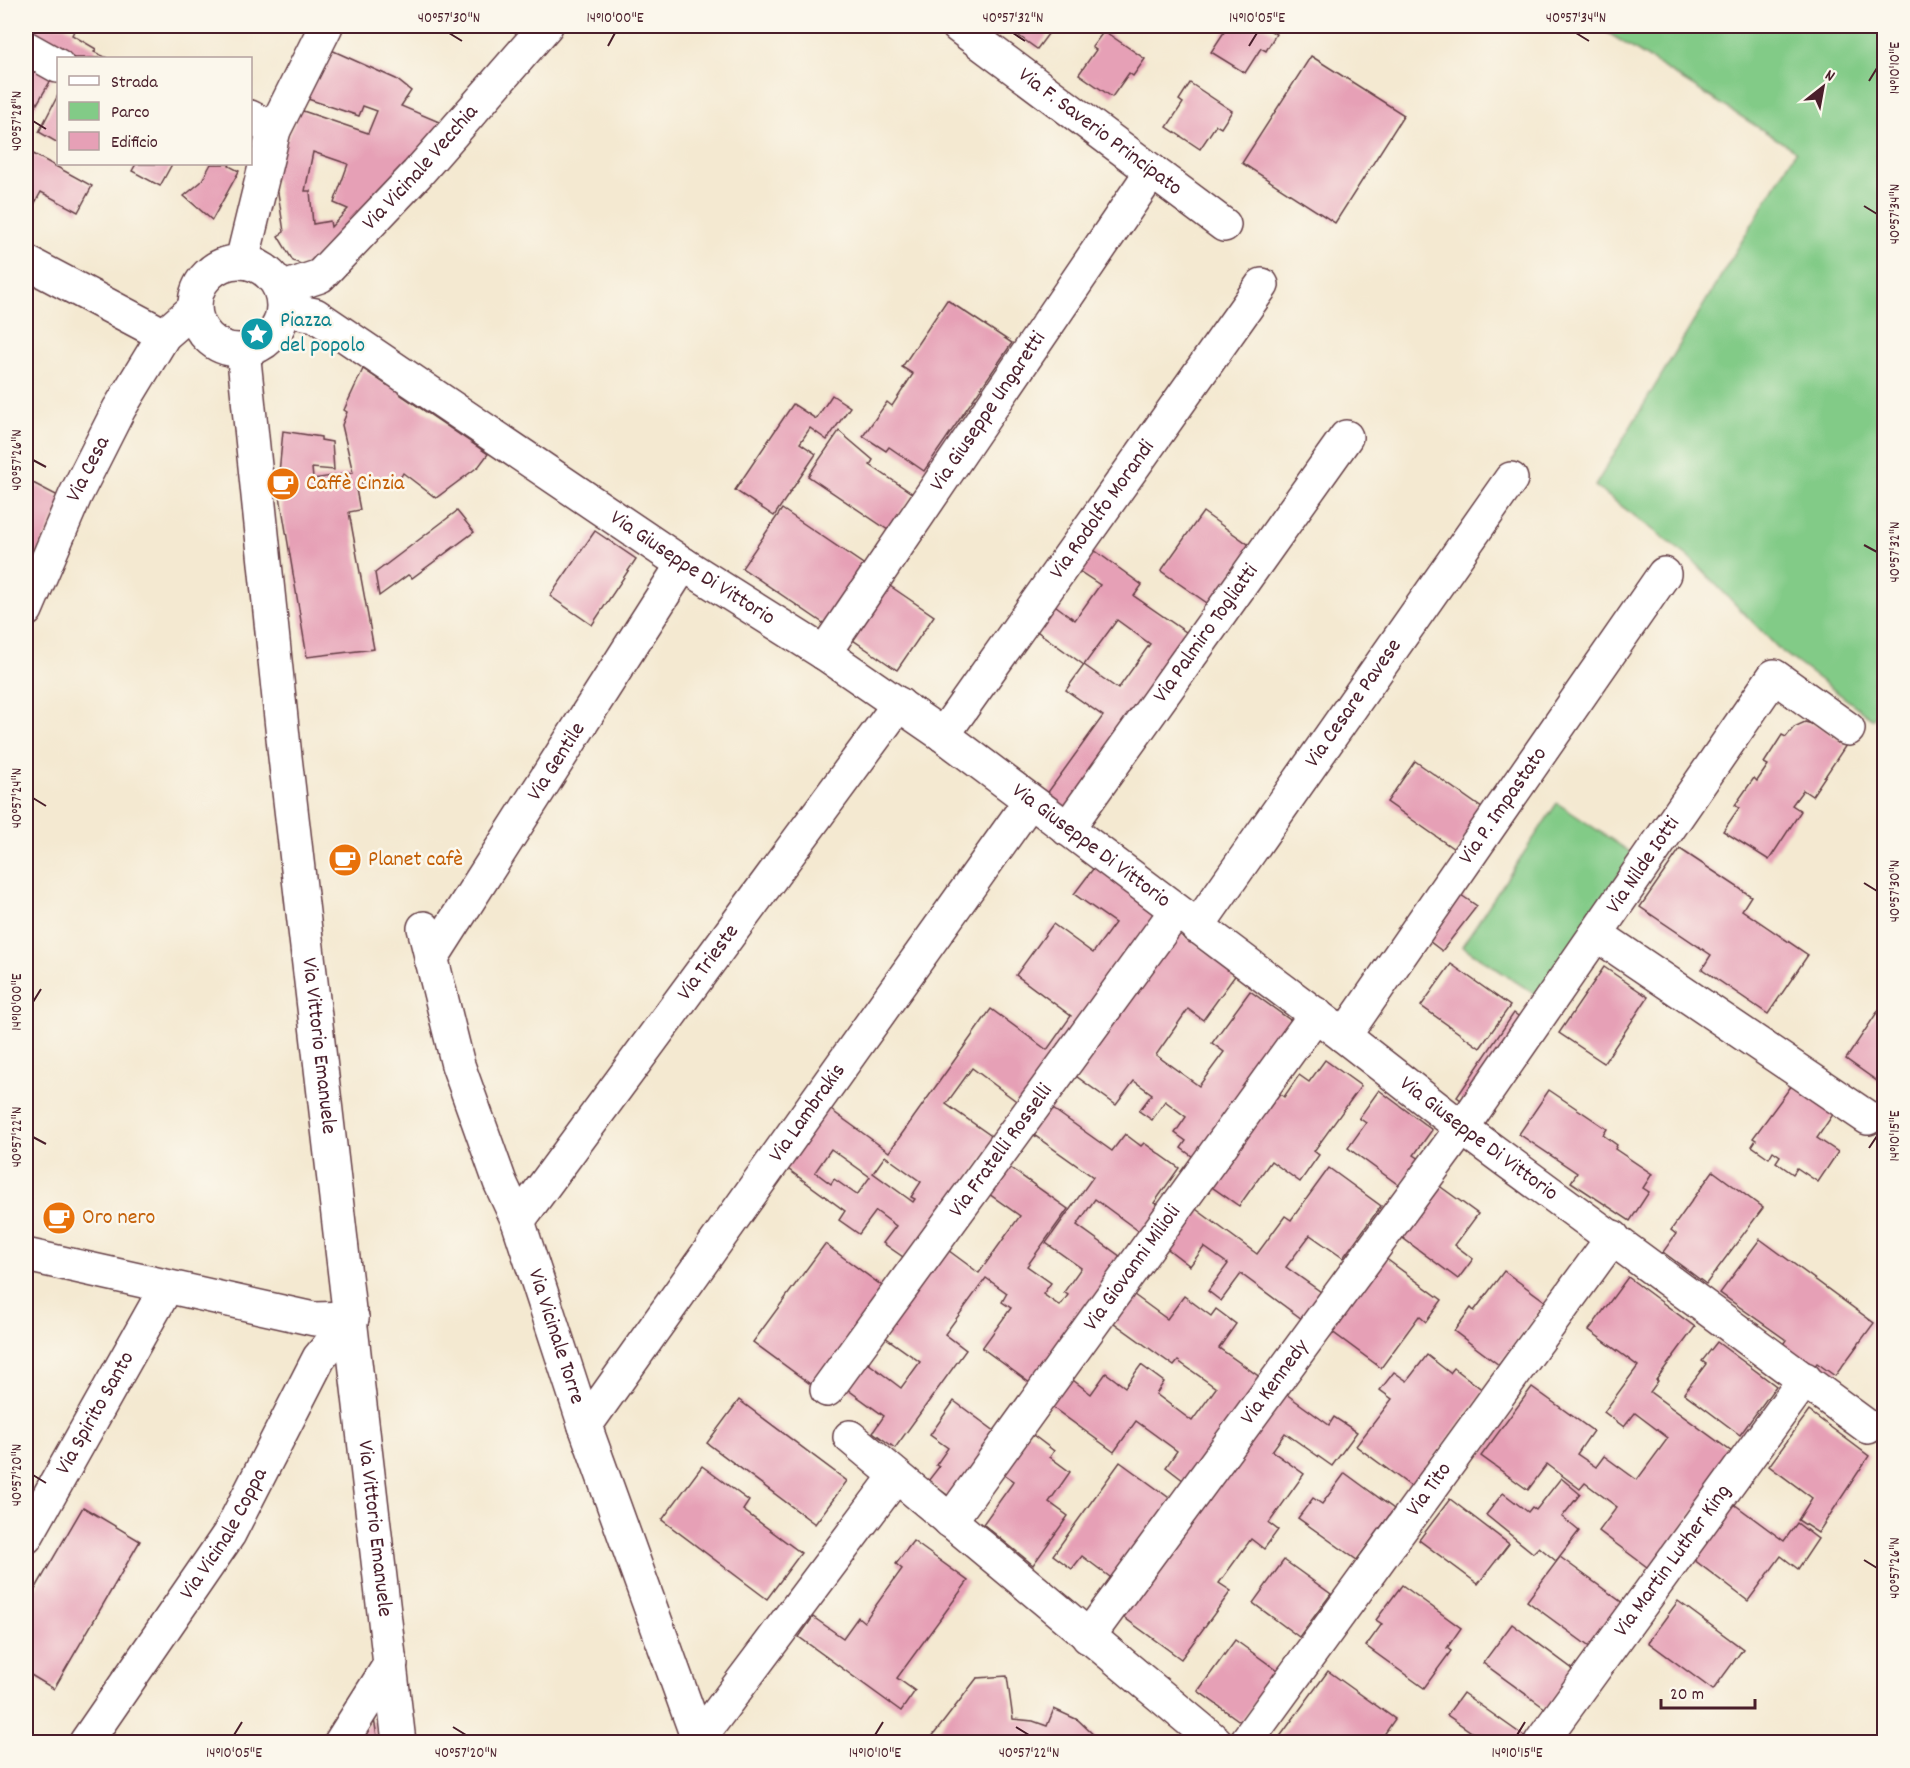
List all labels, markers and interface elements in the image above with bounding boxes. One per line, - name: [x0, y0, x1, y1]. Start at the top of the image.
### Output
- text: 40°57'30"N: [418, 8, 480, 30]
- text: 14°10'00"E: [586, 8, 644, 30]
- text: 40°57'32"N: [983, 8, 1043, 30]
- text: 14°10'05"E: [1229, 8, 1285, 30]
- text: 40°57'34"N: [1546, 8, 1606, 30]
- text: 14°10'10"E: [1885, 42, 1907, 94]
- legend: [57, 57, 252, 165]
- north arrow: [1793, 57, 1853, 117]
- street label: Via F. Saverio Principato: [1011, 60, 1188, 204]
- text: N: [1820, 64, 1839, 88]
- text: Strada: [111, 71, 158, 96]
- text: 40°57'28"N: [7, 91, 29, 151]
- street label: Via Vicinale Vecchia: [355, 97, 487, 238]
- text: Parco: [111, 101, 150, 126]
- text: Edificio: [111, 131, 158, 156]
- text: 40°57'34"N: [1885, 184, 1907, 244]
- place label: Piazza del popolo: [280, 306, 365, 362]
- place icon: Piazza del popolo: [239, 316, 275, 352]
- street label: Via Giuseppe Ungaretti: [923, 325, 1054, 498]
- text: 40°57'26"N: [7, 429, 29, 491]
- street label: Via Cesa: [59, 430, 118, 508]
- street label: Via Rodolfo Morandi: [1042, 434, 1163, 586]
- cafe icon: Caffè Cinzia: [265, 466, 301, 502]
- place label: Caffè Cinzia: [306, 469, 405, 500]
- street label: Via Giuseppe Di Vittorio: [603, 503, 781, 634]
- text: 40°57'32"N: [1885, 522, 1907, 582]
- street label: Via Palmiro Togliatti: [1146, 558, 1266, 709]
- street label: Via Cesare Pavese: [1298, 633, 1410, 774]
- street label: Via Gentile: [520, 716, 594, 807]
- street label: Via P. Impastato: [1452, 741, 1555, 871]
- text: 40°57'24"N: [7, 768, 29, 828]
- street label: Via Giuseppe Di Vittorio: [1005, 776, 1177, 916]
- street label: Via Nilde Iotti: [1599, 810, 1688, 920]
- cafe icon: Planet cafè: [327, 842, 363, 878]
- place label: Planet cafè: [368, 845, 463, 876]
- text: 40°57'30"N: [1885, 860, 1907, 922]
- street label: Via Trieste: [670, 918, 747, 1007]
- street label: Via Vittorio Emanuele: [293, 956, 344, 1136]
- text: 14°10'00"E: [7, 973, 29, 1031]
- street label: Via Lambrakis: [762, 1057, 854, 1169]
- street label: Via Giuseppe Di Vittorio: [1392, 1069, 1564, 1209]
- street label: Via Fratelli Rosselli: [942, 1077, 1061, 1224]
- text: 40°57'22"N: [7, 1107, 29, 1167]
- text: 14°10'15"E: [1885, 1110, 1907, 1162]
- street label: Via Giovanni Milioli: [1076, 1198, 1189, 1338]
- cafe icon: Oro nero: [41, 1200, 77, 1236]
- place label: Oro nero: [82, 1203, 155, 1234]
- street label: Via Vicinale Torre: [519, 1265, 592, 1408]
- street label: Via Kennedy: [1233, 1332, 1318, 1431]
- street label: Via Spirito Santo: [48, 1346, 143, 1481]
- street label: Via Vittorio Emanuele: [349, 1439, 400, 1619]
- text: 40°57'20"N: [7, 1444, 29, 1506]
- street label: Via Tito: [1399, 1456, 1460, 1523]
- street label: Via Vicinale Coppa: [173, 1462, 276, 1606]
- street label: Via Martin Luther King: [1607, 1478, 1739, 1644]
- text: 40°57'26"N: [1885, 1537, 1907, 1599]
- scale bar: [1661, 1672, 1756, 1710]
- text: 20 m: [1670, 1683, 1704, 1708]
- text: 14°10'05"E: [206, 1743, 262, 1765]
- text: 40°57'20"N: [435, 1743, 497, 1765]
- text: 14°10'10"E: [849, 1743, 901, 1765]
- text: 40°57'22"N: [999, 1743, 1059, 1765]
- text: 14°10'15"E: [1491, 1743, 1543, 1765]

